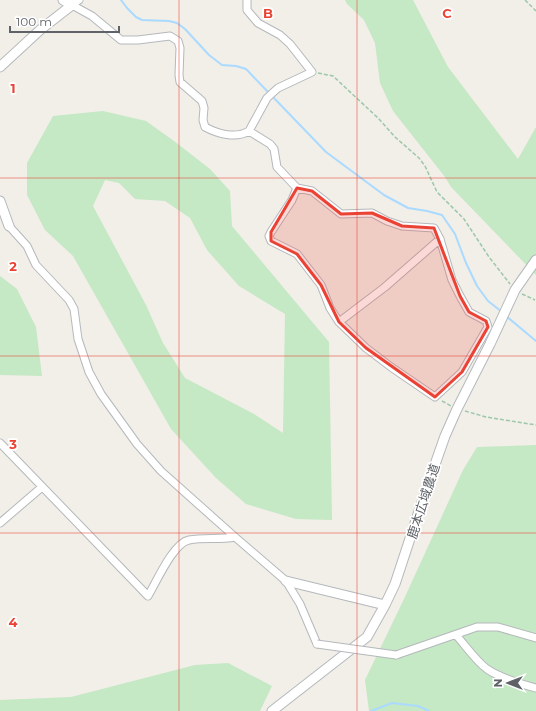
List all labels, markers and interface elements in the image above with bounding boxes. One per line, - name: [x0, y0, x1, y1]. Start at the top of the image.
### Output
- text: B: [263, 5, 273, 21]
- text: C: [442, 5, 452, 21]
- scale bar: [10, 8, 119, 34]
- text: 100 m: [16, 14, 52, 29]
- text: 1: [10, 80, 16, 96]
- text: 2: [9, 258, 17, 274]
- text: 3: [8, 436, 17, 452]
- street label: 鹿本広域農道: [403, 461, 443, 541]
- text: 4: [9, 614, 18, 630]
- north arrow: [488, 663, 528, 703]
- text: N: [491, 679, 505, 687]

